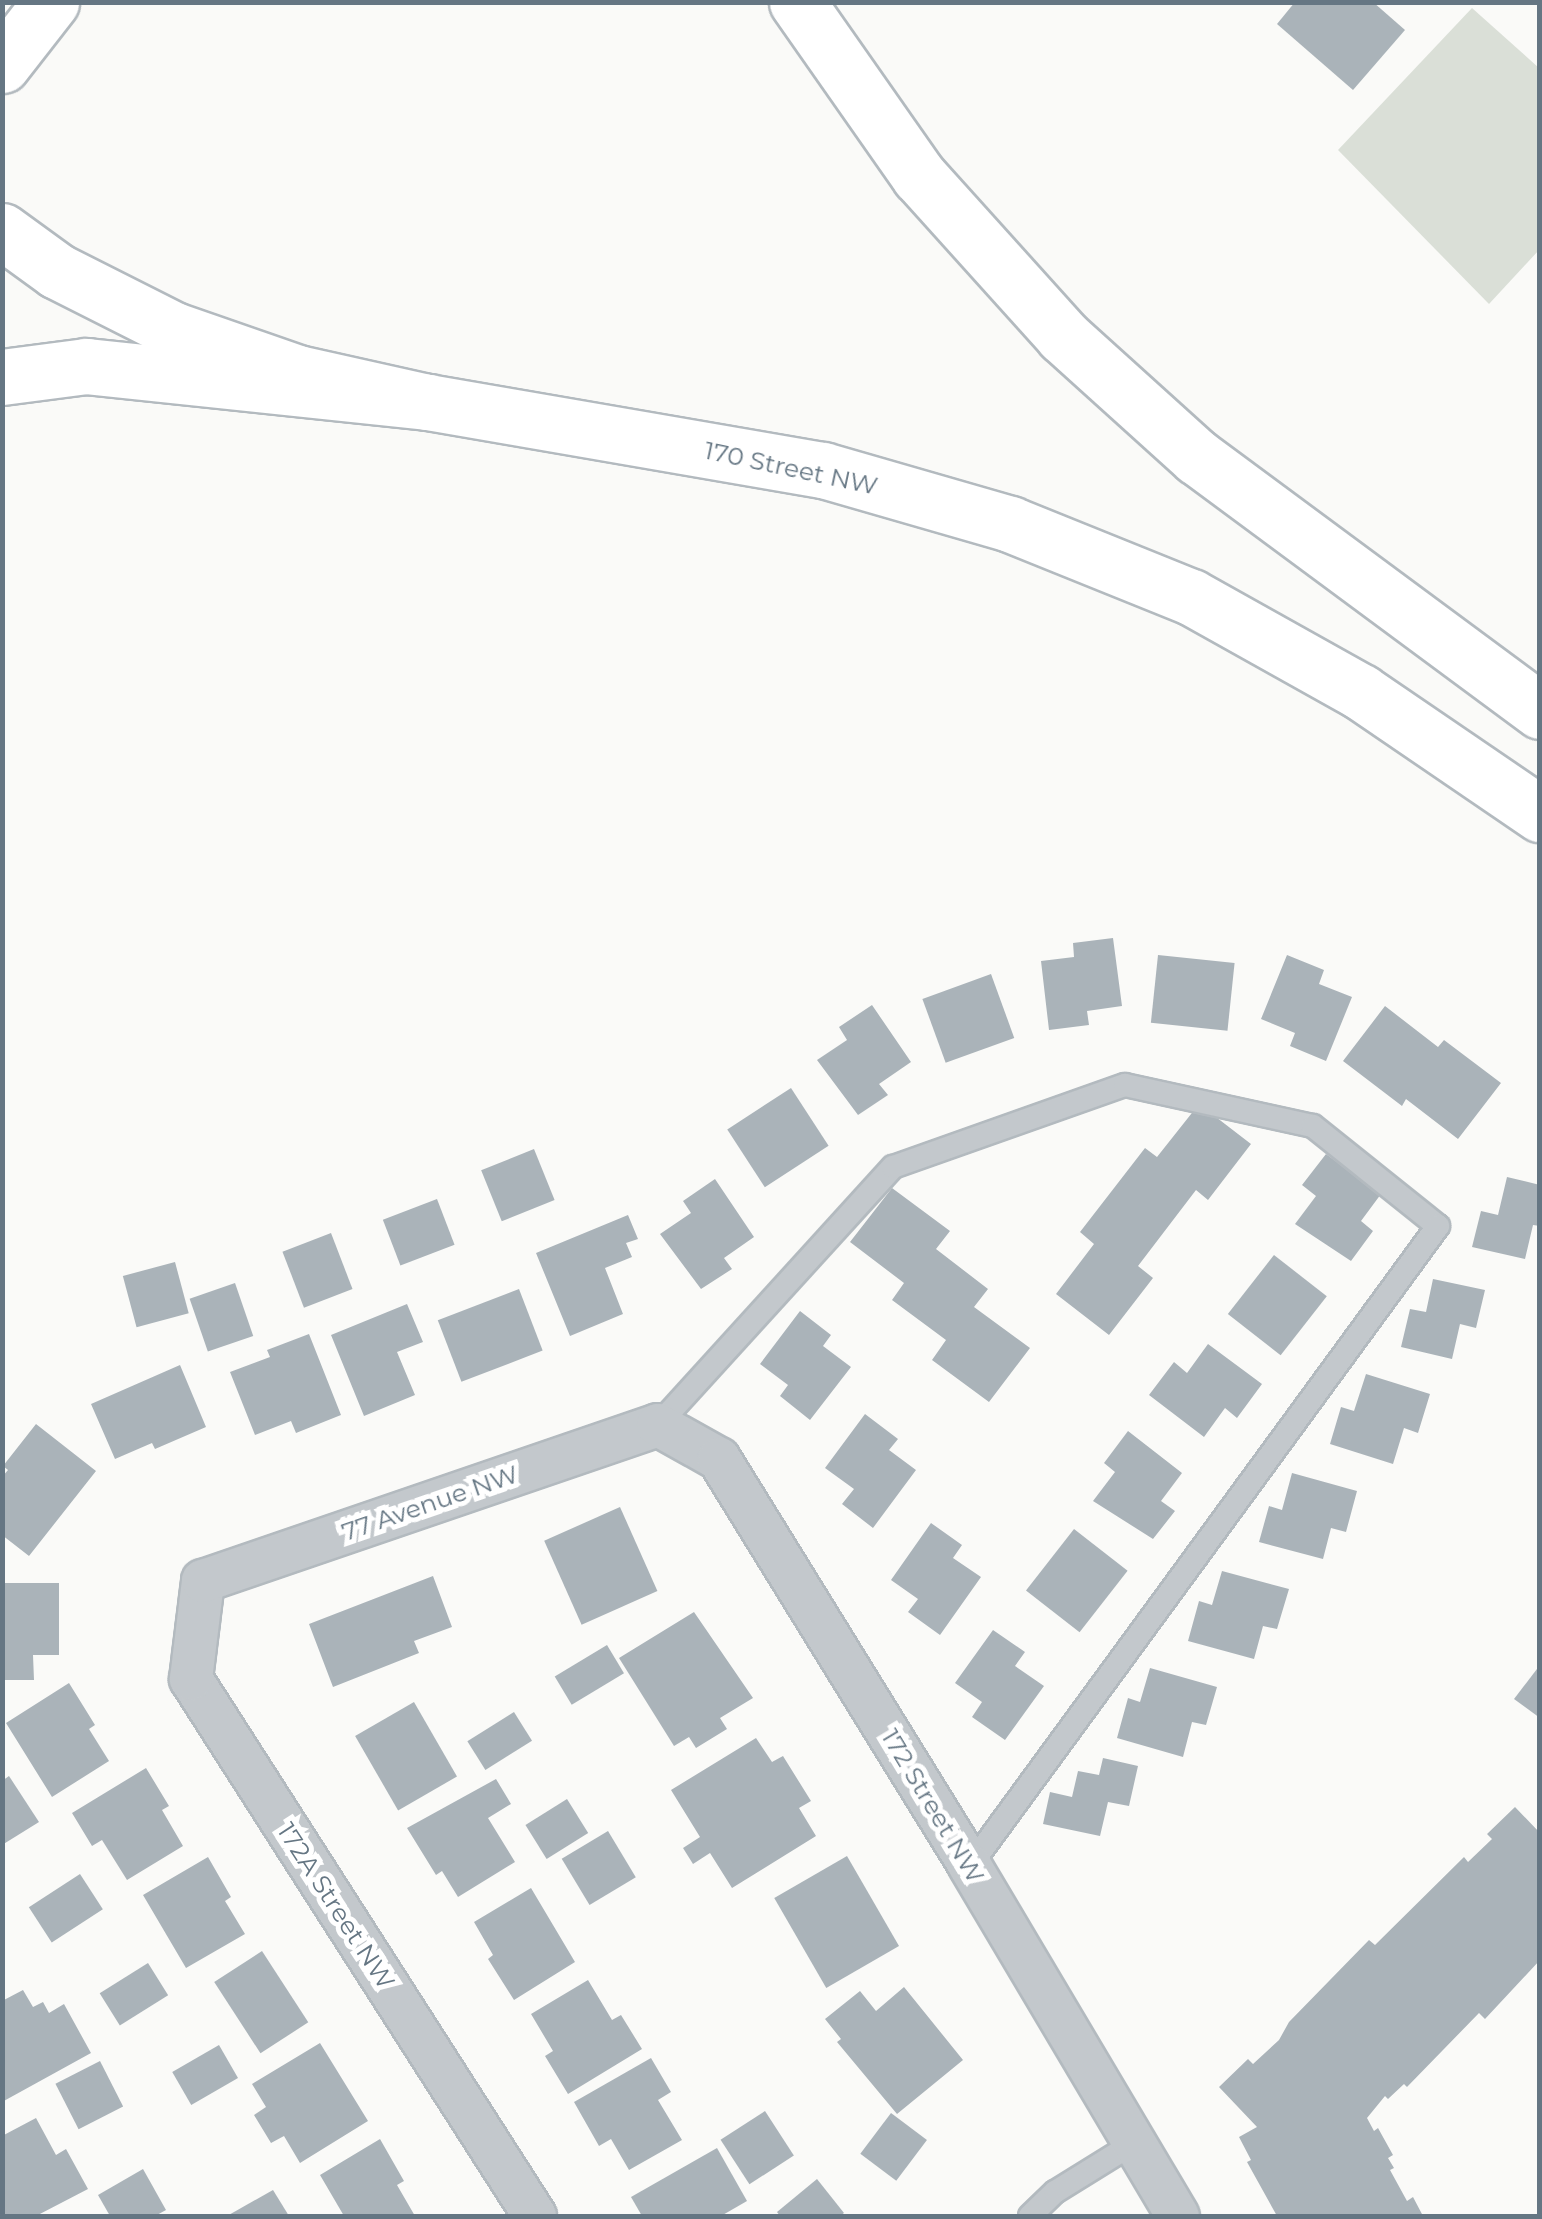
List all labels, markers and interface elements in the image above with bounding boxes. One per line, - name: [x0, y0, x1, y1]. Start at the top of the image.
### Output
- street label: 170 Street NW: [702, 435, 880, 501]
- street label: 77 Avenue NW: [338, 1459, 522, 1547]
- street label: 172 Street NW: [875, 1724, 991, 1888]
- street label: 172A Street NW: [271, 1817, 401, 1995]

